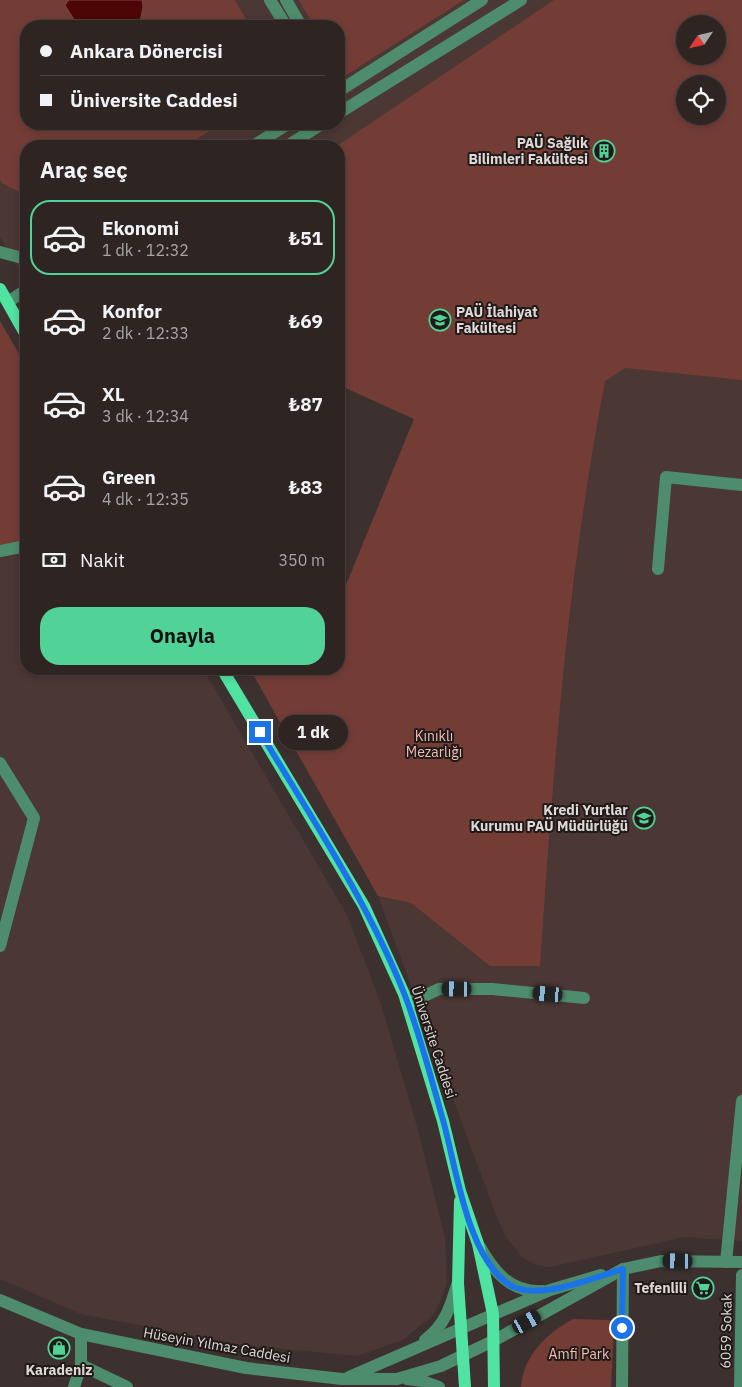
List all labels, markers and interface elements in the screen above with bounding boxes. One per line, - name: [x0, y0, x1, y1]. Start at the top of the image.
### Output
- north arrow: [676, 15, 726, 65]
- map controls: [676, 15, 726, 125]
- text: Ankara Dönercisi: [70, 39, 223, 63]
- button: locate: [676, 75, 726, 125]
- text: Üniversite Caddesi: [70, 88, 238, 112]
- place label: PAÜ Sağlık Bilimleri Fakültesi: [469, 134, 589, 168]
- building icon: PAÜ Sağlık Bilimleri Fakültesi: [592, 139, 616, 163]
- text: Araç seç: [40, 155, 128, 184]
- icon: car: [42, 215, 87, 260]
- text: Ekonomi: [102, 216, 179, 240]
- text: ₺51: [289, 226, 323, 250]
- text: 1 dk · 12:32: [102, 240, 189, 260]
- icon: car: [42, 298, 87, 343]
- text: Konfor: [102, 299, 162, 323]
- place label: PAÜ İlahiyat Fakültesi: [456, 303, 538, 337]
- school or university icon: PAÜ İlahiyat Fakültesi: [428, 308, 452, 332]
- text: ₺69: [289, 309, 323, 333]
- text: 2 dk · 12:33: [102, 323, 189, 343]
- icon: car: [42, 381, 87, 426]
- text: XL: [102, 382, 125, 406]
- text: ₺87: [289, 392, 323, 416]
- text: 3 dk · 12:34: [102, 406, 189, 426]
- icon: car: [42, 464, 87, 509]
- text: Green: [102, 465, 156, 489]
- text: ₺83: [289, 475, 323, 499]
- text: 4 dk · 12:35: [102, 489, 189, 509]
- icon: cash: [40, 546, 68, 574]
- text: Nakit: [80, 548, 125, 572]
- text: 350 m: [278, 550, 325, 570]
- button: Onayla: [40, 607, 325, 665]
- callout: 1 dk: [278, 714, 348, 750]
- route end: [249, 721, 271, 743]
- text: 1 dk: [297, 722, 329, 742]
- park label: Kınıklı Mezarlığı: [406, 727, 462, 761]
- place label: Kredi Yurtlar Kurumu PAÜ Müdürlüğü: [471, 801, 628, 835]
- school or university icon: Kredi Yurtlar Kurumu PAÜ Müdürlüğü: [632, 806, 656, 830]
- car: [441, 981, 472, 997]
- street label: Üniversite Caddesi: [407, 984, 461, 1100]
- car: [532, 985, 563, 1003]
- car: [662, 1253, 693, 1269]
- supermarket icon: Tefenlili: [691, 1276, 715, 1300]
- place label: Tefenlili: [634, 1279, 687, 1297]
- street label: 6059 Sokak: [716, 1293, 736, 1369]
- car: [510, 1308, 543, 1336]
- route start: [611, 1317, 633, 1339]
- street label: Hüseyin Yılmaz Caddesi: [142, 1323, 292, 1367]
- shop icon: Karadeniz: [47, 1336, 71, 1360]
- park label: Amfi Park: [549, 1345, 610, 1363]
- place label: Karadeniz: [26, 1361, 92, 1379]

